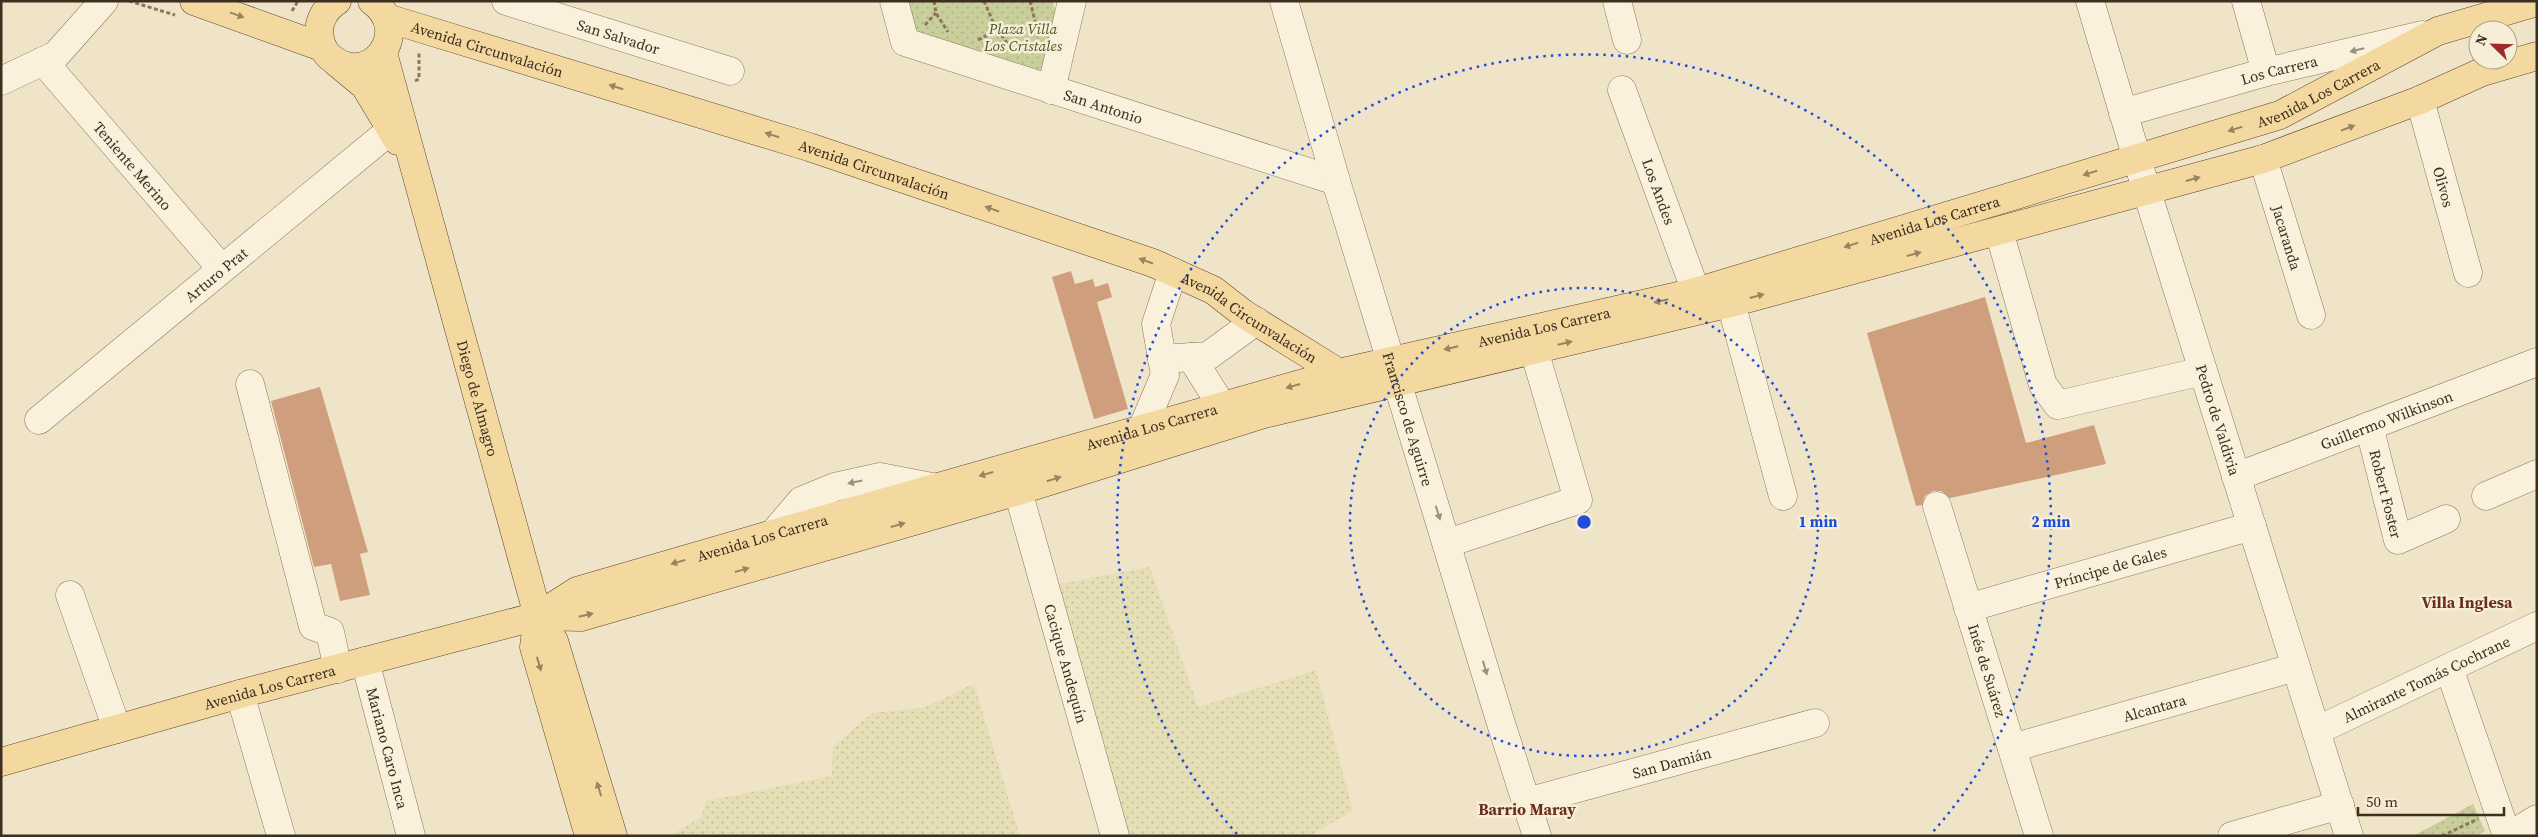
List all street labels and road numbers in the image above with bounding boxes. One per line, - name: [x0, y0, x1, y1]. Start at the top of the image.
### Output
- street label: San Salvador: [575, 13, 663, 59]
- street label: Avenida Circunvalación: [409, 16, 566, 82]
- street label: Los Carrera: [2238, 50, 2320, 89]
- street label: Avenida Los Carrera: [2254, 53, 2384, 132]
- street label: San Antonio: [1061, 83, 1146, 129]
- street label: Teniente Merino: [89, 117, 177, 215]
- street label: Avenida Circunvalación: [796, 134, 952, 204]
- street label: Los Andes: [1637, 155, 1681, 227]
- street label: Olivos: [2428, 164, 2460, 209]
- street label: Avenida Los Carrera: [1866, 190, 2002, 249]
- street label: Jacaranda: [2267, 201, 2307, 273]
- street label: Arturo Prat: [180, 242, 252, 306]
- street label: Avenida Circunvalación: [1178, 266, 1322, 368]
- street label: Avenida Los Carrera: [1476, 301, 1613, 352]
- street label: Diego de Almagro: [452, 338, 504, 459]
- street label: Francisco de Aguirre: [1378, 349, 1439, 489]
- street label: Pedro de Valdivia: [2191, 362, 2246, 478]
- street label: Guillermo Wilkinson: [2317, 385, 2456, 454]
- street label: Avenida Los Carrera: [1084, 398, 1220, 455]
- street label: Robert Foster: [2365, 447, 2408, 541]
- street label: Avenida Los Carrera: [694, 508, 830, 566]
- street label: Príncipe de Gales: [2051, 541, 2169, 593]
- street label: Cacique Andequín: [1040, 601, 1093, 725]
- street label: Inés de Suárez: [1964, 621, 2012, 720]
- street label: Almirante Tomás Cochrane: [2339, 630, 2514, 727]
- street label: Avenida Los Carrera: [201, 659, 338, 714]
- street label: Mariano Caro Inca: [362, 685, 414, 811]
- street label: Alcantara: [2120, 688, 2189, 726]
- street label: San Damián: [1630, 742, 1713, 783]

